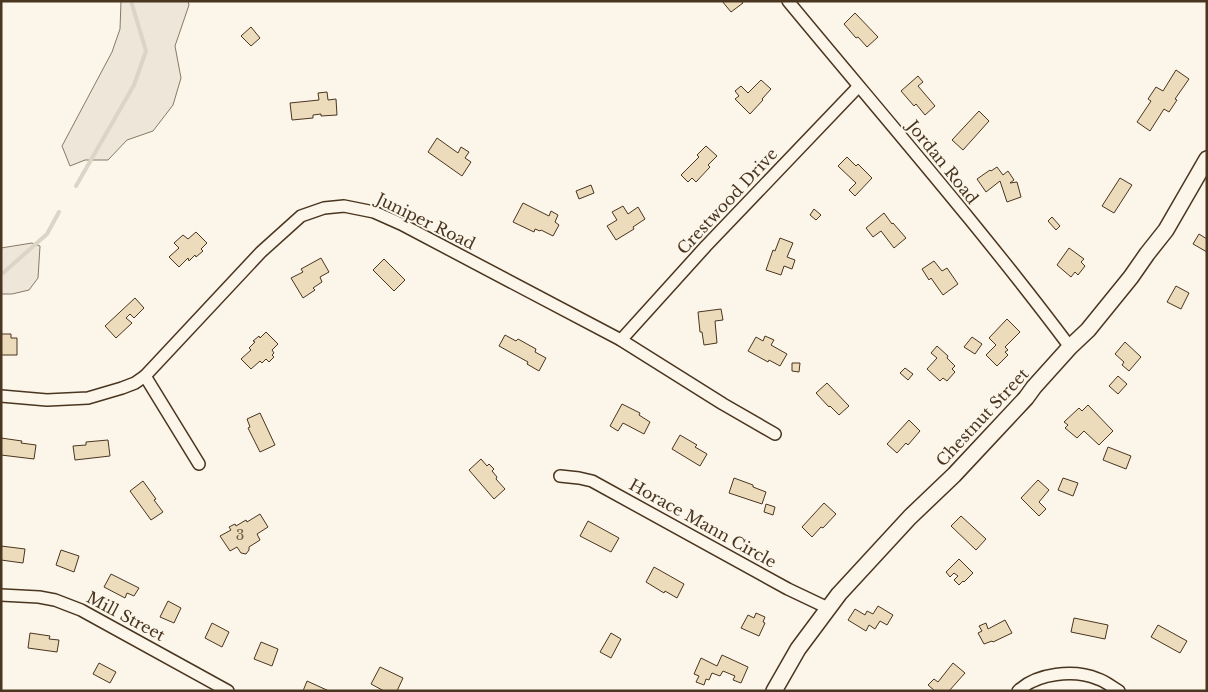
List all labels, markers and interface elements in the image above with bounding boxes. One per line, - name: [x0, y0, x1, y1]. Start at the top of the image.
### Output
- street label: Jordan Road: [902, 115, 983, 208]
- street label: Crestwood Drive: [673, 144, 781, 258]
- street label: Juniper Road: [371, 188, 479, 254]
- street label: Chestnut Street: [931, 364, 1033, 470]
- street label: Horace Mann Circle: [626, 474, 780, 572]
- house number: 3: [236, 526, 244, 544]
- street label: Mill Street: [83, 587, 169, 645]

